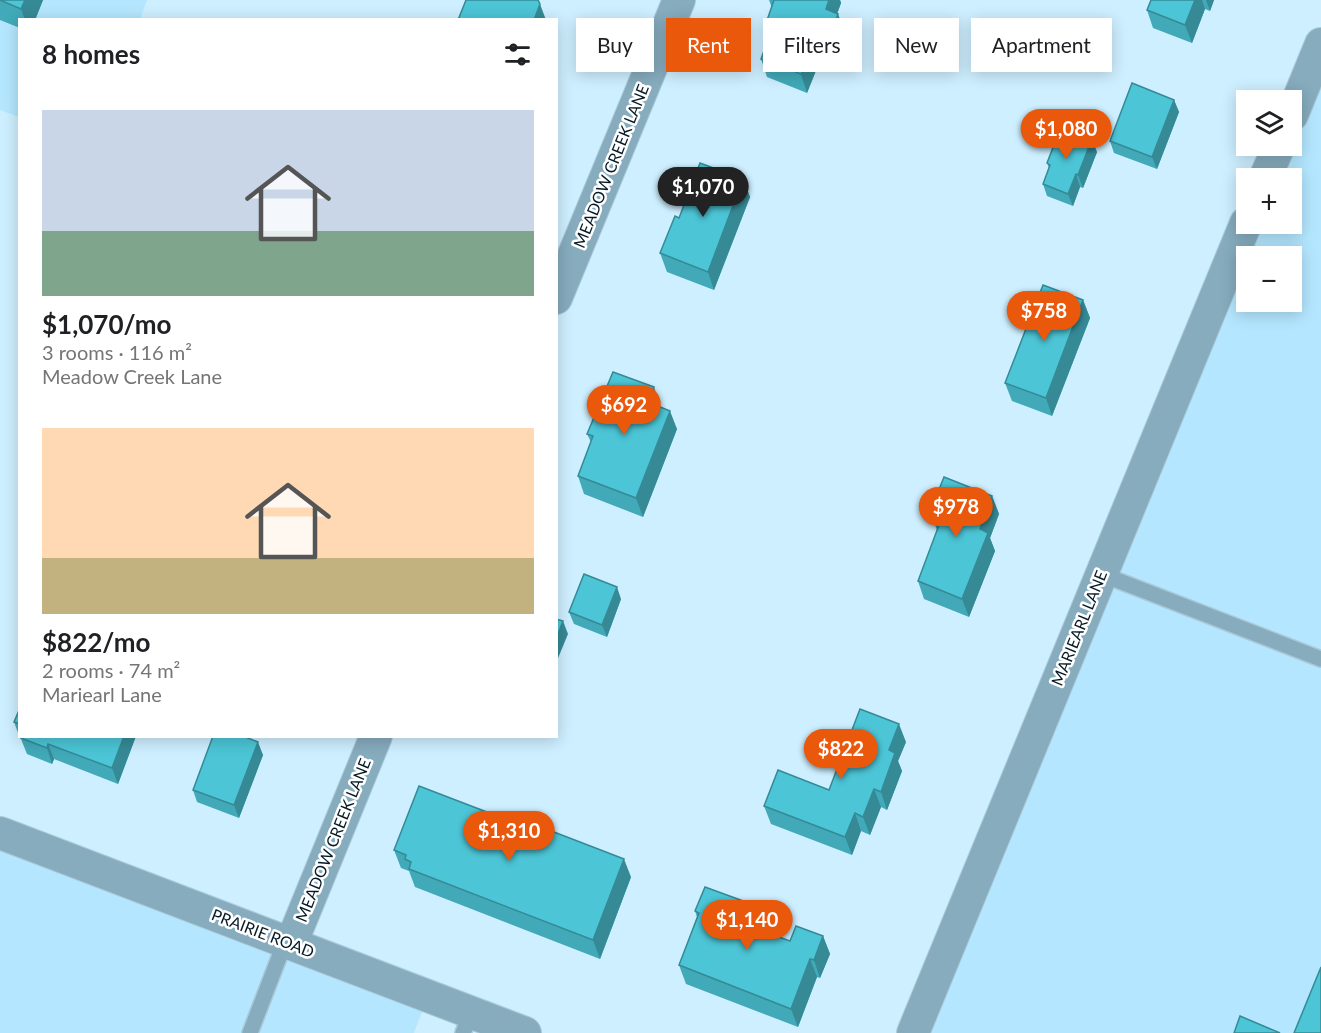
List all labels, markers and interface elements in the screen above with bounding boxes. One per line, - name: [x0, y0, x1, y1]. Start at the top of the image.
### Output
- chip: Buy: [576, 18, 654, 72]
- chip: Rent: [666, 18, 751, 72]
- chip: Filters: [763, 18, 862, 72]
- chip: New: [874, 18, 959, 72]
- chip: Apartment: [971, 18, 1112, 72]
- text: 8 homes: [42, 38, 140, 70]
- icon: filters: [501, 38, 534, 71]
- street label: MEADOW CREEK LANE: [569, 81, 652, 250]
- map controls: [1236, 90, 1302, 312]
- button: layers: [1236, 90, 1302, 156]
- pin: $1,080: [1017, 109, 1115, 160]
- text: $1,080: [1035, 116, 1097, 140]
- icon: home: [234, 149, 342, 257]
- pin: $1,070: [654, 167, 752, 218]
- button: +: [1236, 168, 1302, 234]
- text: $1,070: [672, 174, 734, 198]
- button: −: [1236, 246, 1302, 312]
- pin: $758: [1008, 291, 1080, 342]
- text: $758: [1021, 298, 1067, 322]
- text: $1,070/mo: [42, 308, 172, 340]
- text: 3 rooms · 116 m²: [42, 340, 192, 364]
- text: Meadow Creek Lane: [42, 364, 222, 388]
- pin: $692: [588, 385, 660, 436]
- text: $692: [601, 392, 647, 416]
- icon: home: [234, 467, 342, 575]
- pin: $978: [920, 487, 992, 538]
- text: $978: [933, 494, 979, 518]
- street label: MARIEARL LANE: [1047, 567, 1110, 688]
- text: $822/mo: [42, 626, 150, 658]
- text: 2 rooms · 74 m²: [42, 658, 180, 682]
- text: Mariearl Lane: [42, 682, 162, 706]
- pin: $822: [805, 729, 877, 780]
- text: $822: [818, 736, 864, 760]
- street label: MEADOW CREEK LANE: [291, 755, 374, 924]
- pin: $1,310: [460, 811, 558, 862]
- text: $1,310: [478, 818, 540, 842]
- pin: $1,140: [698, 900, 796, 951]
- street label: PRAIRIE ROAD: [209, 904, 317, 961]
- text: $1,140: [716, 907, 778, 931]

